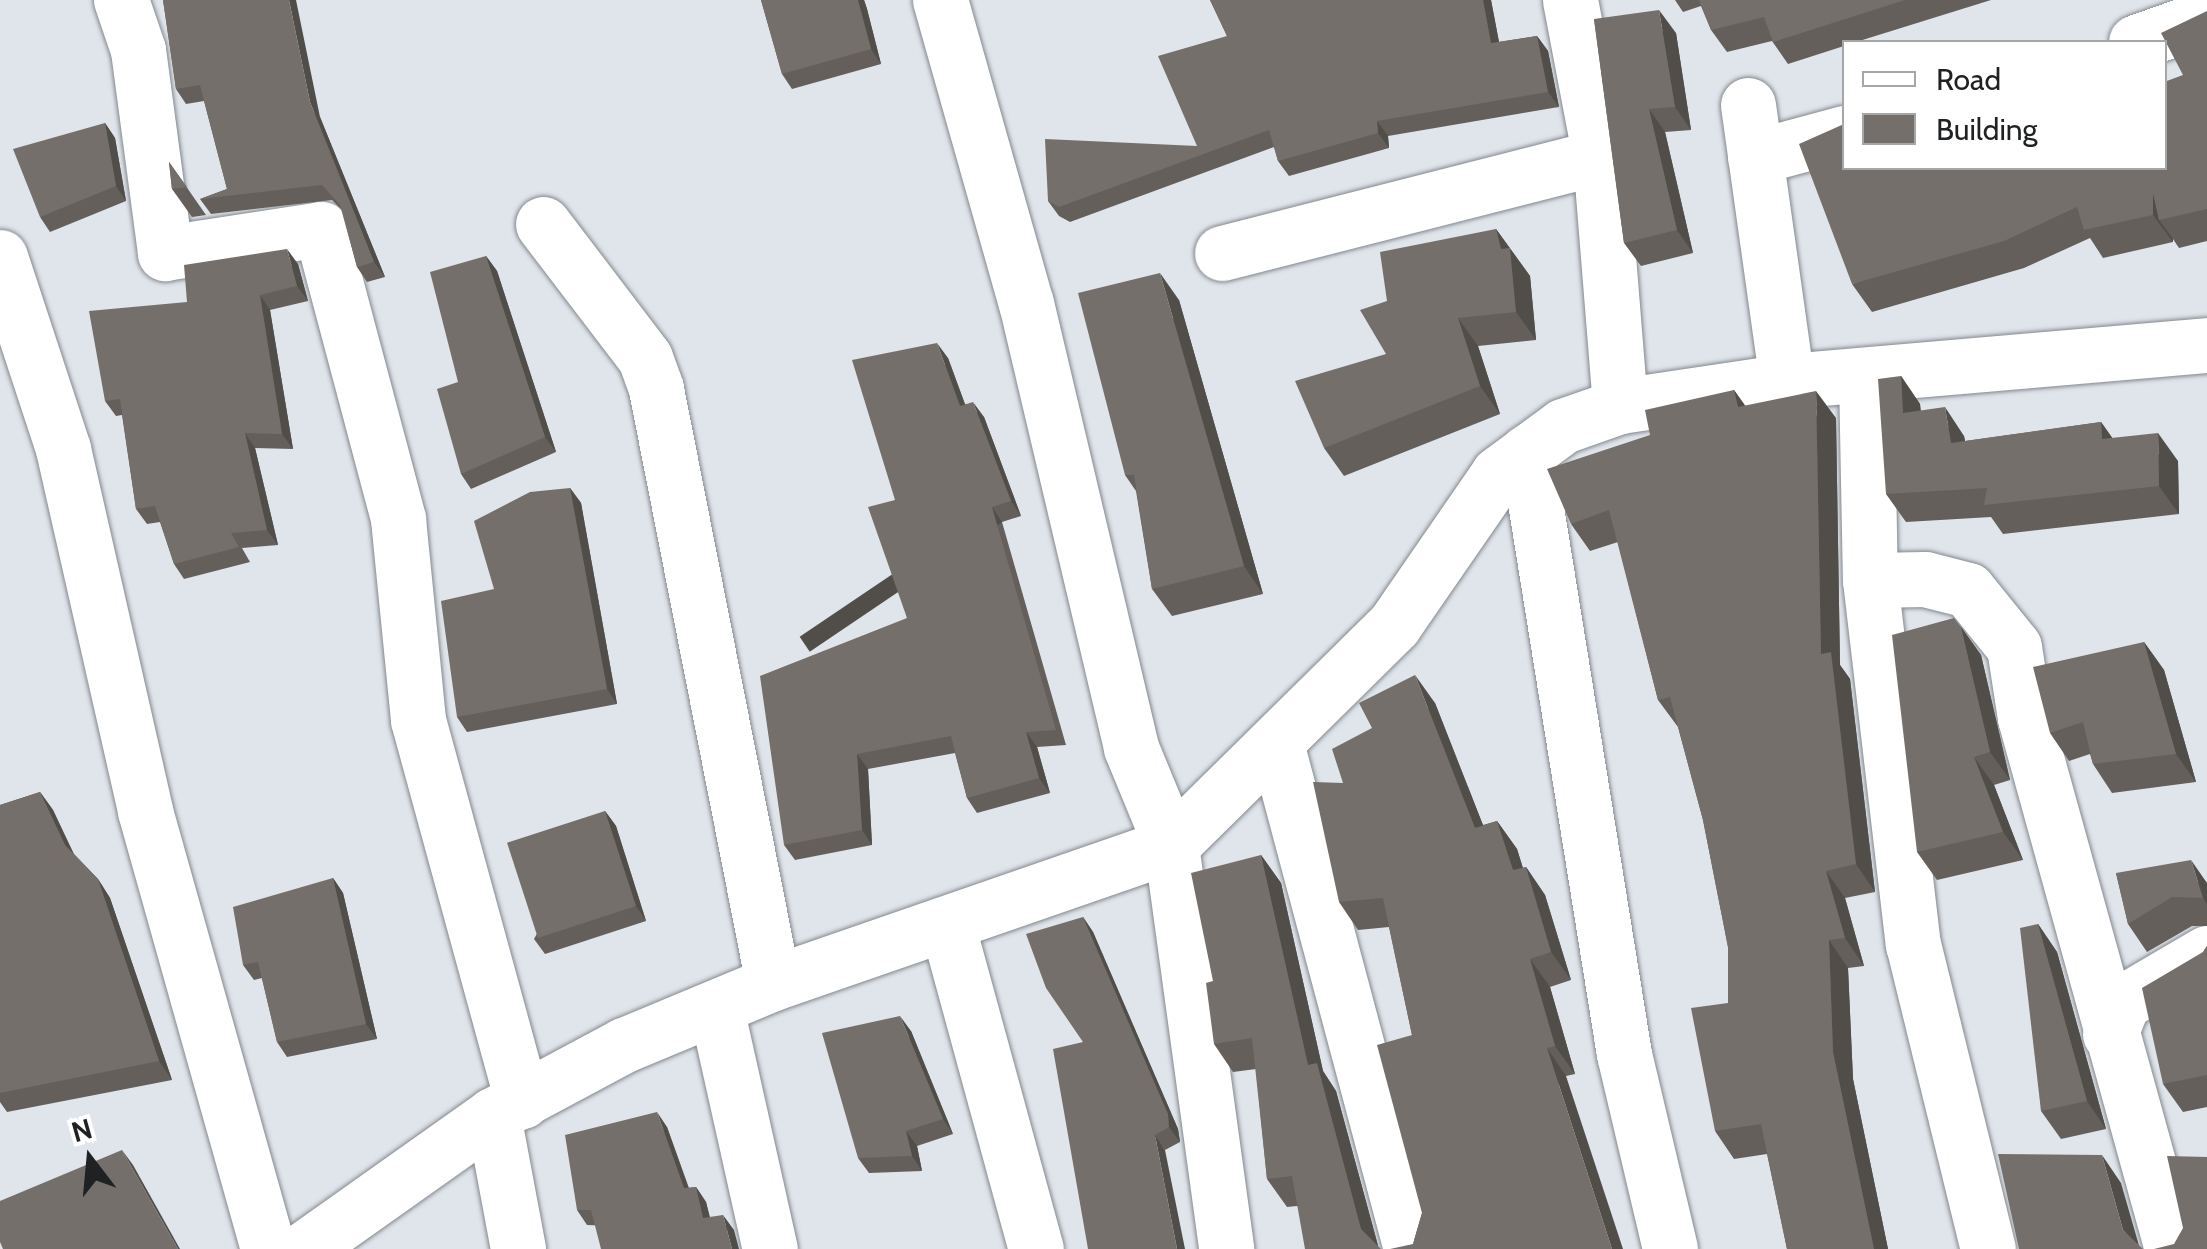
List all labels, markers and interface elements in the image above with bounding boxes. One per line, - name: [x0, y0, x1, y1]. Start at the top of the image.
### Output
- legend: [1842, 40, 2167, 170]
- text: Road: [1936, 61, 2001, 98]
- text: Building: [1936, 111, 2038, 148]
- north arrow: [40, 1109, 140, 1209]
- text: N: [68, 1111, 96, 1149]

